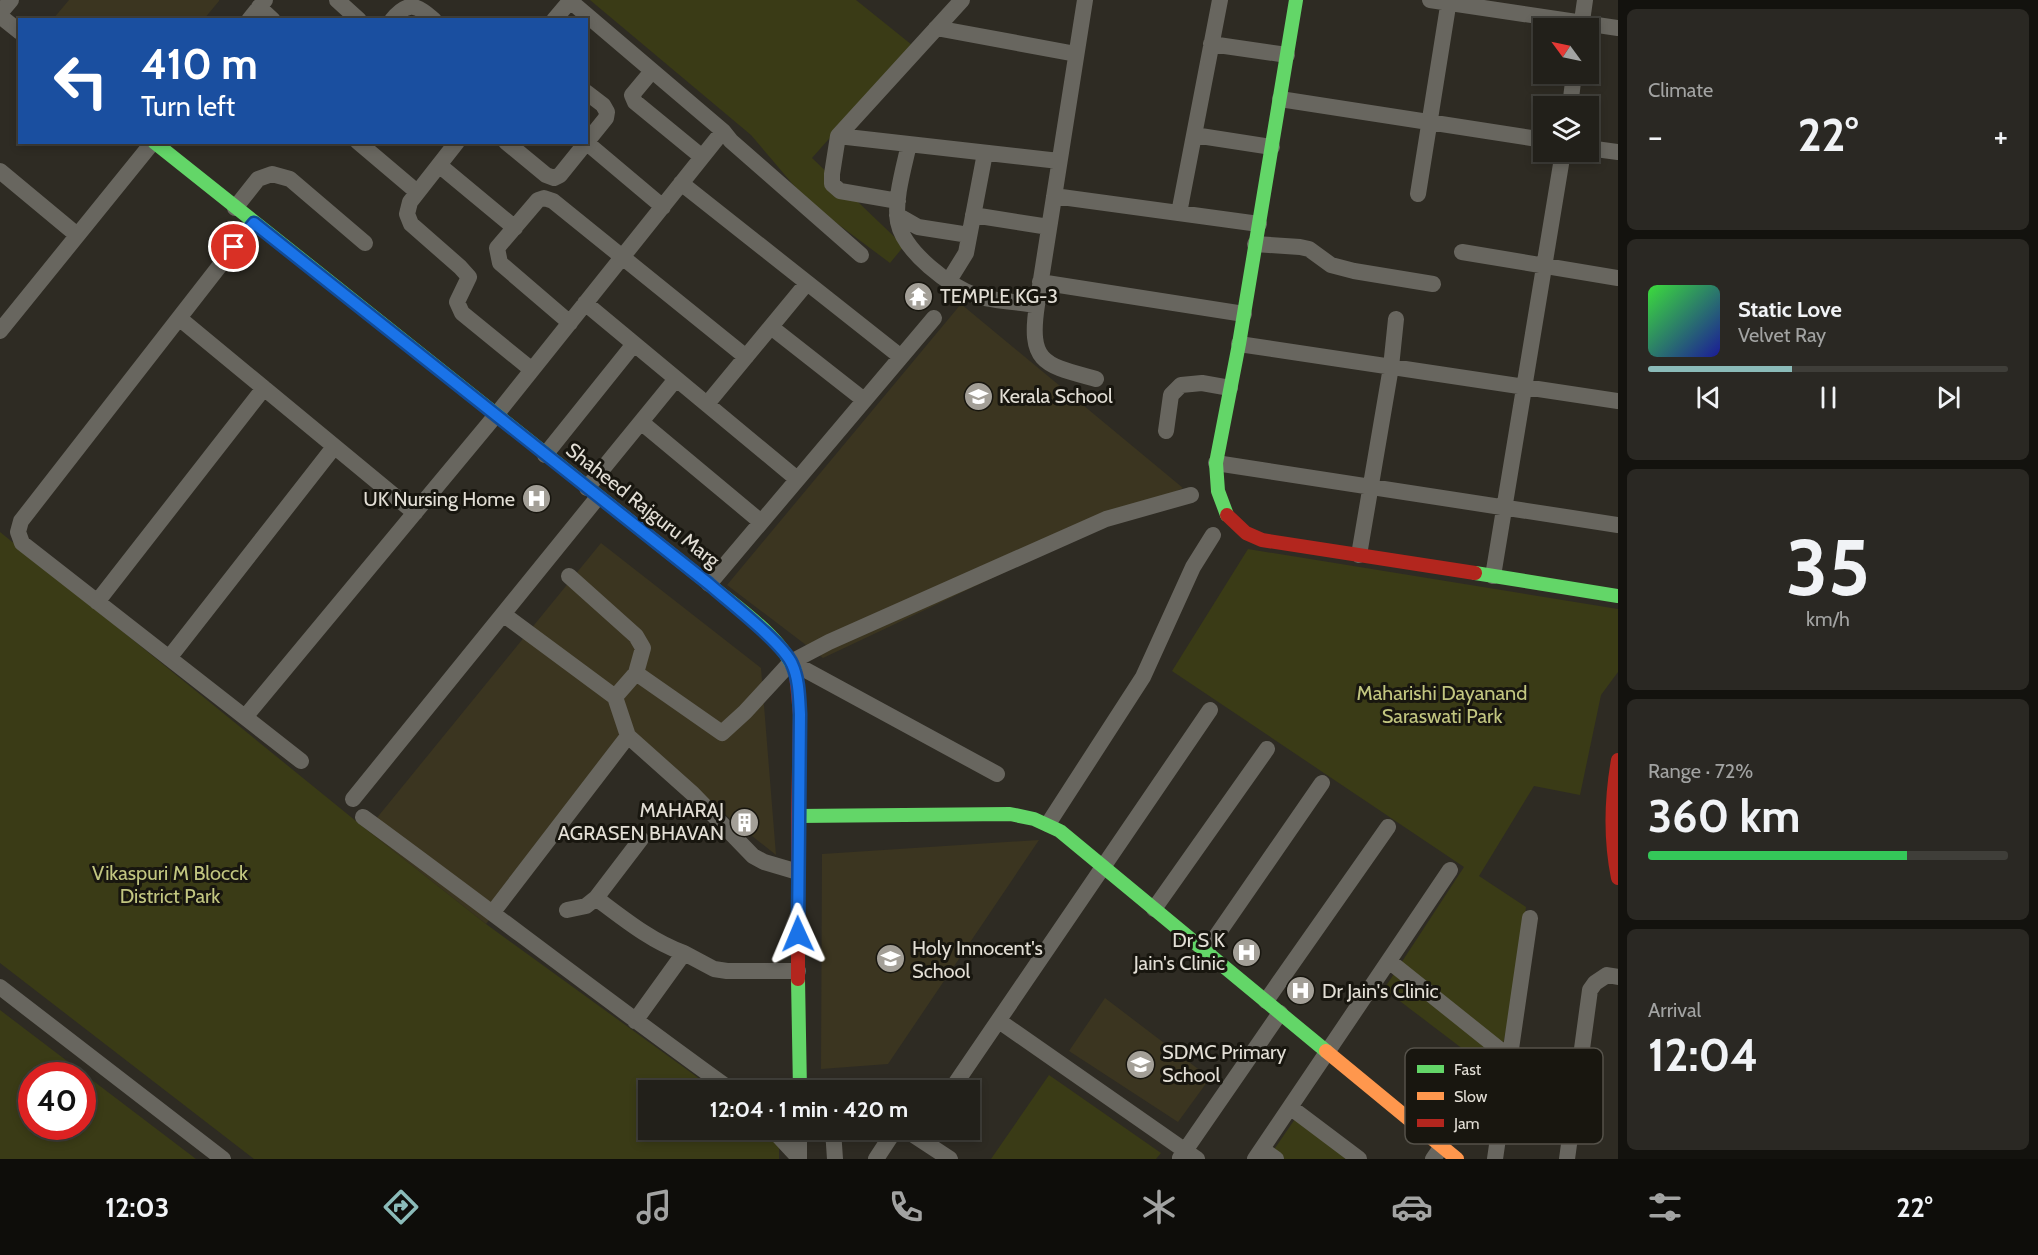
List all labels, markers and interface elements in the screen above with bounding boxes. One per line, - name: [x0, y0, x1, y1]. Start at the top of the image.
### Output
- north arrow: [1533, 18, 1599, 84]
- map controls: [1533, 18, 1599, 162]
- text: 410 m: [141, 38, 258, 90]
- icon: left: [42, 42, 120, 120]
- text: Climate: [1648, 78, 1713, 102]
- text: Turn left: [141, 90, 235, 123]
- button: layers: [1533, 96, 1599, 162]
- text: 22°: [1798, 108, 1858, 162]
- text: −: [1648, 116, 1663, 156]
- text: +: [1993, 116, 2008, 156]
- pin: [208, 221, 259, 272]
- icon: arrive: [217, 230, 250, 263]
- temple icon: TEMPLE KG-3: [903, 280, 935, 312]
- place label: TEMPLE KG-3: [940, 284, 1058, 308]
- text: Static Love: [1738, 296, 1842, 323]
- text: Velvet Ray: [1738, 323, 1826, 347]
- school or university icon: Kerala School: [962, 380, 994, 412]
- icon: previous: [1692, 381, 1725, 414]
- icon: pause: [1812, 381, 1845, 414]
- icon: next: [1932, 381, 1965, 414]
- place label: Kerala School: [999, 384, 1113, 408]
- street label: Shaheed Rajguru Marg: [561, 438, 725, 573]
- hospital icon: UK Nursing Home: [520, 483, 552, 515]
- place label: UK Nursing Home: [363, 487, 515, 511]
- text: 35: [1786, 520, 1870, 615]
- text: km/h: [1806, 607, 1850, 631]
- park label: Maharishi Dayanand Saraswati Park: [1357, 681, 1527, 728]
- text: Range · 72%: [1648, 759, 1753, 783]
- text: 360 km: [1648, 789, 1800, 843]
- place label: MAHARAJ AGRASEN BHAVAN: [558, 798, 724, 845]
- building icon: MAHARAJ AGRASEN BHAVAN: [729, 806, 761, 838]
- park label: Vikaspuri M Blocck District Park: [92, 861, 248, 908]
- position arrow: [766, 902, 830, 966]
- place label: Dr S K Jain's Clinic: [1133, 928, 1226, 975]
- place label: Holy Innocent's School: [912, 936, 1043, 983]
- hospital icon: Dr S K Jain's Clinic: [1230, 936, 1262, 968]
- school or university icon: Holy Innocent's School: [875, 943, 907, 975]
- hospital icon: Dr Jain's Clinic: [1285, 975, 1317, 1007]
- place label: Dr Jain's Clinic: [1322, 979, 1439, 1003]
- text: Arrival: [1648, 998, 1701, 1022]
- text: 12:04: [1648, 1028, 1758, 1082]
- place label: SDMC Primary School: [1162, 1040, 1286, 1087]
- school or university icon: SDMC Primary School: [1125, 1048, 1157, 1080]
- legend: [1405, 1048, 1603, 1144]
- text: Fast: [1454, 1060, 1482, 1079]
- speed limit sign: 40: [18, 1062, 96, 1140]
- text: Slow: [1454, 1087, 1488, 1106]
- text: 12:04 · 1 min · 420 m: [710, 1096, 908, 1123]
- text: Jam: [1453, 1114, 1480, 1133]
- icon: directions: [380, 1186, 422, 1228]
- icon: music: [633, 1186, 675, 1228]
- icon: phone: [885, 1186, 927, 1228]
- icon: climate: [1138, 1186, 1180, 1228]
- icon: car: [1391, 1186, 1433, 1228]
- icon: filters: [1644, 1186, 1686, 1228]
- text: 12:03: [105, 1191, 169, 1224]
- text: 22°: [1896, 1191, 1933, 1224]

